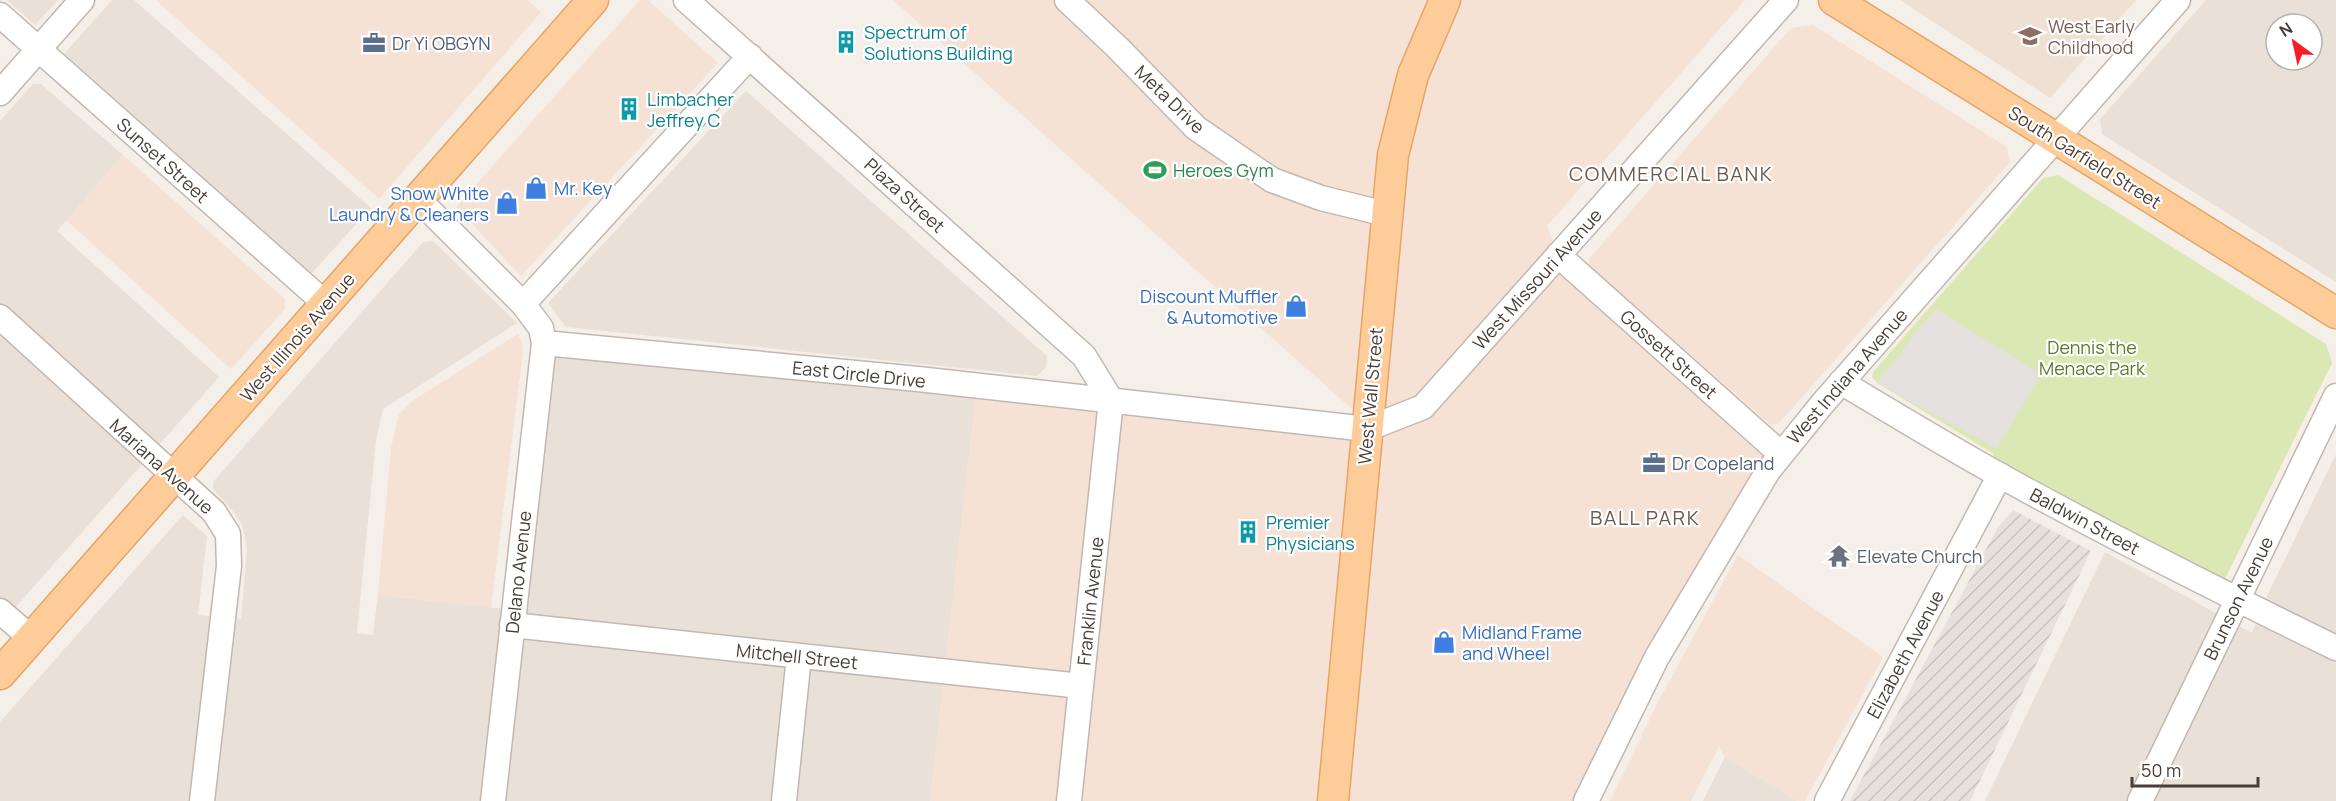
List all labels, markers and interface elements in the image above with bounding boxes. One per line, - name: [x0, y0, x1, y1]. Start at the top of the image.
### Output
- north arrow: [2264, 12, 2324, 72]
- place label: West Early Childhood: [2048, 14, 2135, 59]
- text: N: [2275, 17, 2297, 42]
- place label: Spectrum of Solutions Building: [864, 20, 1013, 65]
- school or university icon: West Early Childhood: [2017, 23, 2043, 49]
- building icon: Spectrum of Solutions Building: [833, 29, 859, 55]
- office icon: Dr Yi OBGYN: [361, 30, 387, 56]
- place label: Dr Yi OBGYN: [392, 31, 491, 55]
- street label: Meta Drive: [1130, 60, 1210, 138]
- place label: Limbacher Jeffrey C: [647, 87, 734, 132]
- building icon: Limbacher Jeffrey C: [616, 96, 642, 122]
- street label: South Garfield Street: [2004, 100, 2166, 214]
- street label: Sunset Street: [112, 112, 214, 208]
- street label: Plaza Street: [860, 152, 950, 238]
- sports icon: Heroes Gym: [1142, 157, 1168, 183]
- place label: Heroes Gym: [1173, 158, 1274, 182]
- district label: COMMERCIAL BANK: [1569, 160, 1773, 187]
- shop icon: Mr. Key: [523, 175, 549, 201]
- place label: Mr. Key: [554, 176, 613, 200]
- place label: Snow White Laundry & Cleaners: [329, 181, 489, 226]
- shop icon: Snow White Laundry & Cleaners: [494, 190, 520, 216]
- street label: West Missouri Avenue: [1467, 203, 1607, 355]
- street label: West Illinois Avenue: [234, 267, 360, 407]
- place label: Discount Muffler & Automotive: [1140, 284, 1279, 329]
- shop icon: Discount Muffler & Automotive: [1283, 293, 1309, 319]
- street label: West Indiana Avenue: [1781, 303, 1913, 449]
- street label: Gossett Street: [1615, 304, 1723, 404]
- street label: West Wall Street: [1352, 326, 1388, 466]
- park label: Dennis the Menace Park: [2039, 335, 2146, 380]
- street label: East Circle Drive: [791, 355, 927, 393]
- street label: Mariana Avenue: [105, 413, 219, 519]
- office icon: Dr Copeland: [1641, 450, 1667, 476]
- place label: Dr Copeland: [1672, 451, 1774, 475]
- street label: Baldwin Street: [2026, 482, 2144, 560]
- district label: BALL PARK: [1590, 504, 1700, 531]
- street label: Delano Avenue: [500, 509, 536, 635]
- place label: Premier Physicians: [1266, 510, 1355, 555]
- building icon: Premier Physicians: [1235, 519, 1261, 545]
- street label: Brunson Avenue: [2198, 532, 2278, 664]
- street label: Franklin Avenue: [1071, 536, 1109, 666]
- temple icon: Elevate Church: [1826, 543, 1852, 569]
- place label: Elevate Church: [1857, 544, 1982, 568]
- street label: Elizabeth Avenue: [1861, 586, 1949, 722]
- place label: Midland Frame and Wheel: [1462, 620, 1582, 665]
- shop icon: Midland Frame and Wheel: [1431, 629, 1457, 655]
- street label: Mitchell Street: [735, 638, 859, 674]
- scale bar: [2132, 750, 2258, 788]
- text: 50 m: [2141, 758, 2181, 782]

